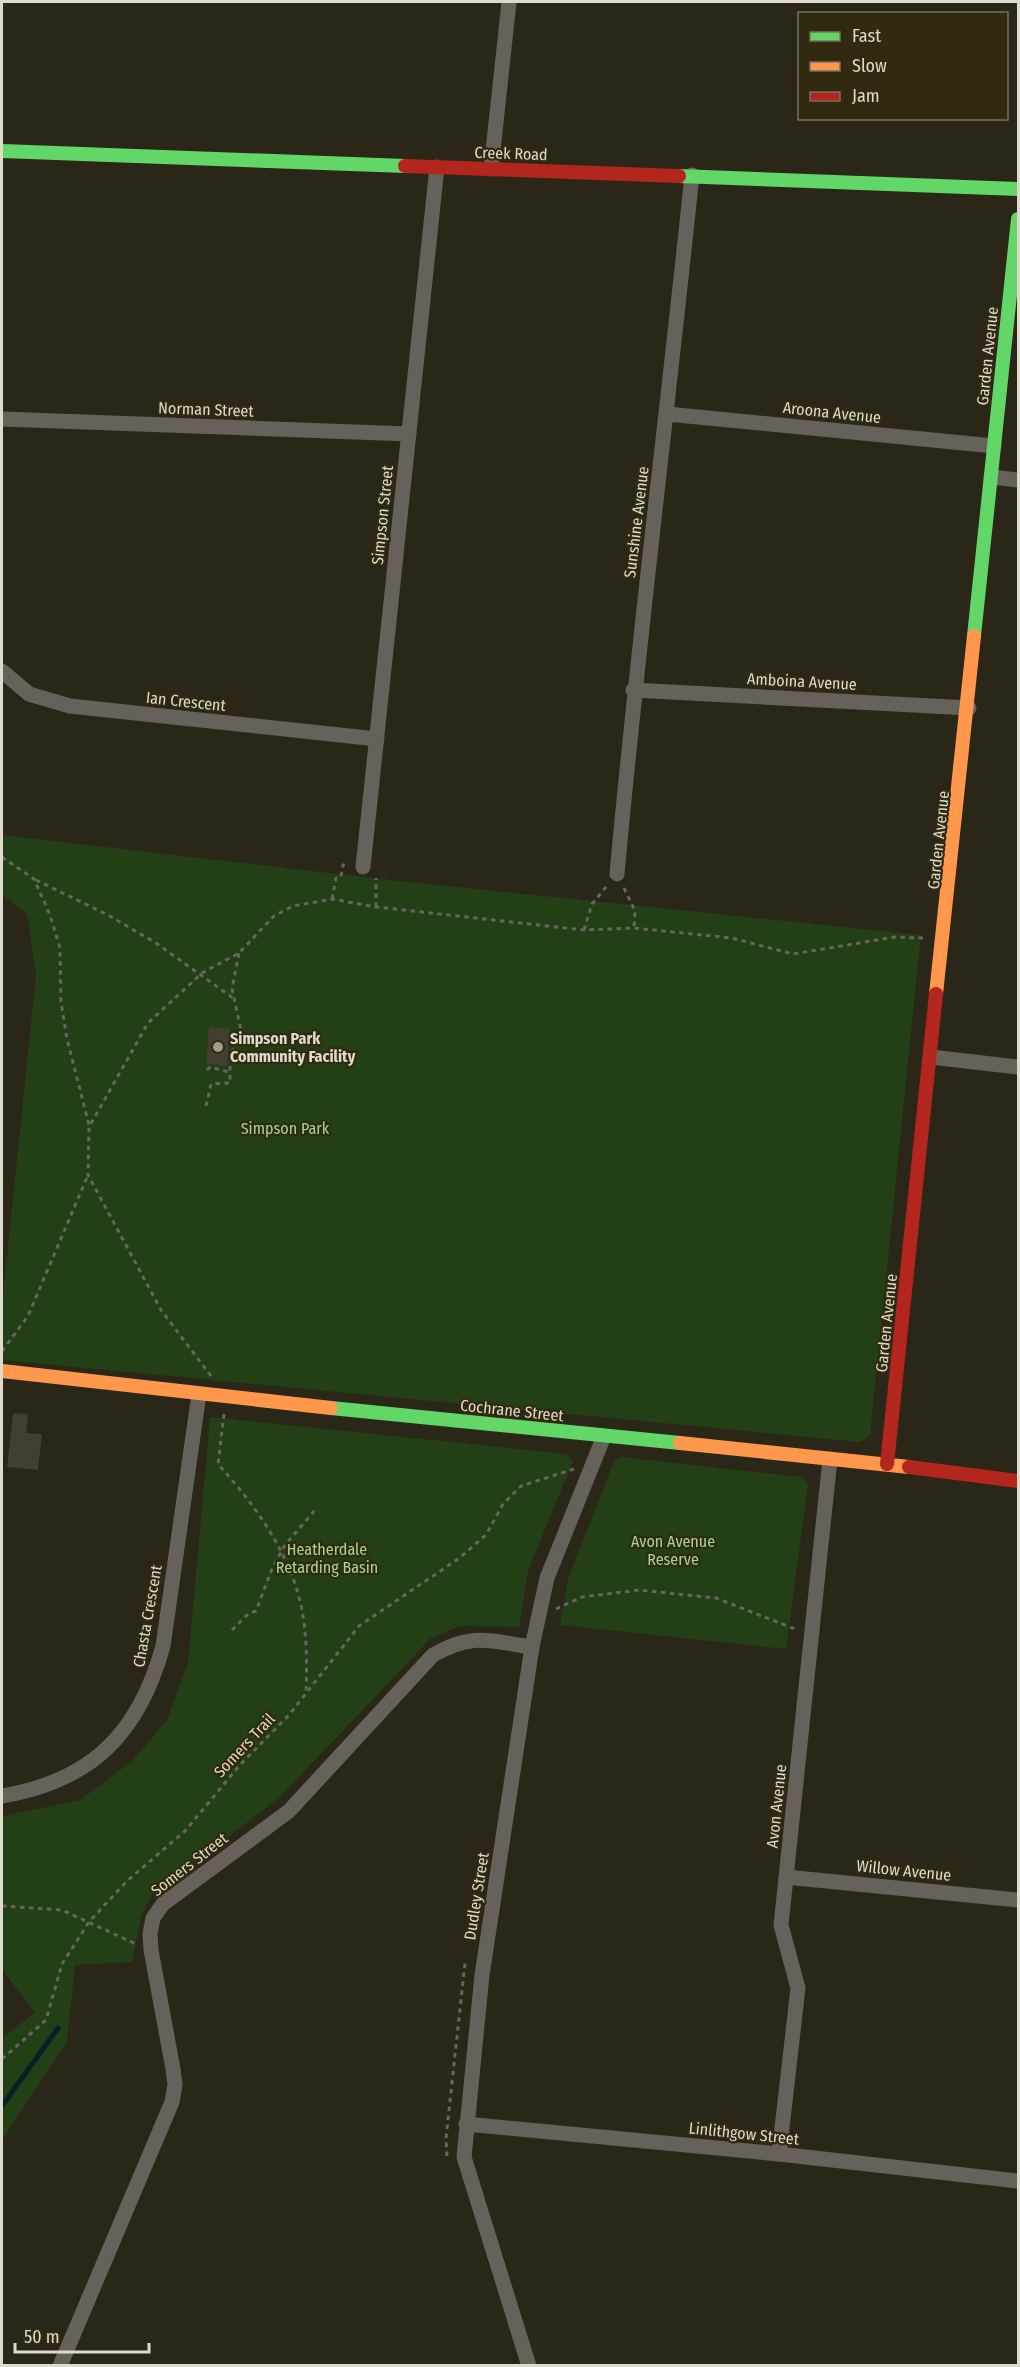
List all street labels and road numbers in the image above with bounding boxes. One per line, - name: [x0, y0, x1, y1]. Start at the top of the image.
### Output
- street label: Creek Road: [474, 143, 548, 164]
- street label: Garden Avenue: [973, 306, 1002, 406]
- street label: Norman Street: [158, 398, 255, 421]
- street label: Aroona Avenue: [782, 398, 882, 427]
- street label: Simpson Street: [368, 464, 397, 566]
- street label: Sunshine Avenue: [620, 465, 653, 579]
- street label: Amboina Avenue: [747, 669, 857, 694]
- street label: Ian Crescent: [145, 688, 228, 715]
- street label: Garden Avenue: [924, 790, 953, 890]
- street label: Garden Avenue: [872, 1273, 901, 1373]
- street label: Cochrane Street: [459, 1396, 565, 1425]
- street label: Chasta Crescent: [129, 1563, 166, 1669]
- street label: Somers Trail: [210, 1709, 279, 1781]
- street label: Avon Avenue: [763, 1763, 790, 1849]
- street label: Somers Street: [147, 1828, 232, 1900]
- street label: Dudley Street: [460, 1850, 493, 1941]
- street label: Willow Avenue: [856, 1856, 952, 1885]
- street label: Linlithgow Street: [688, 2118, 801, 2149]

